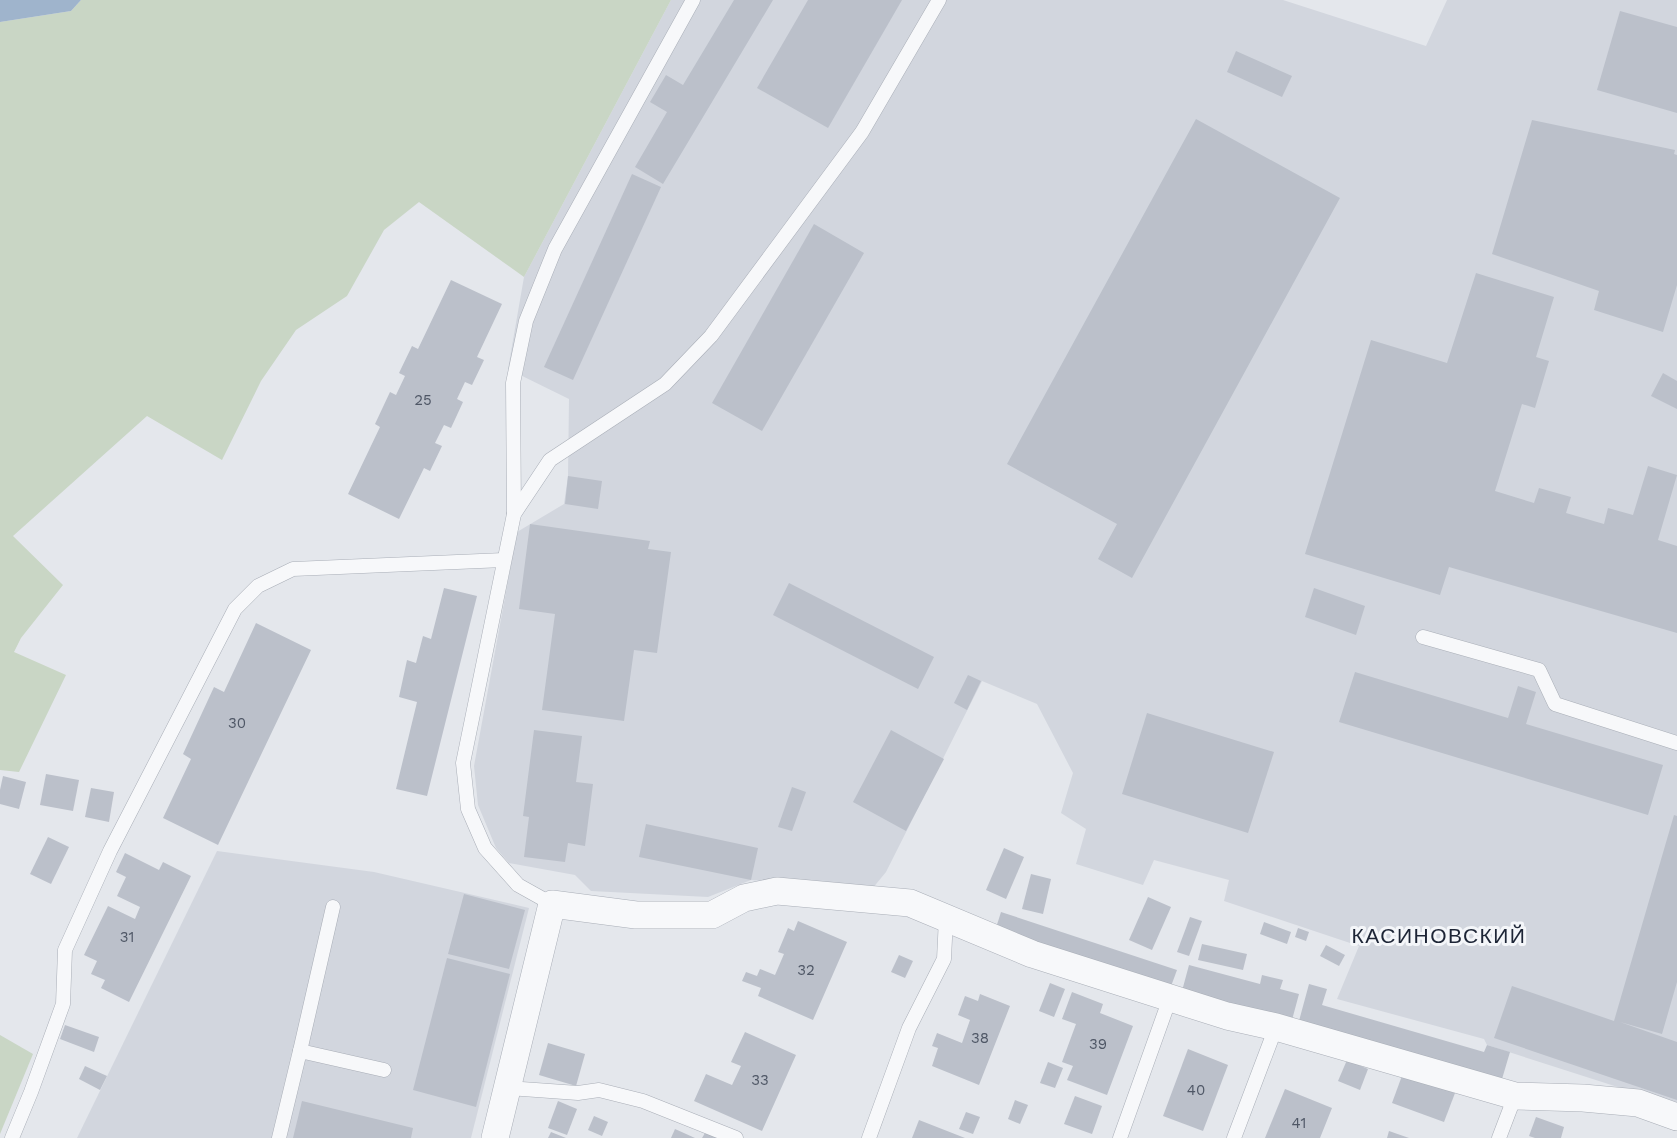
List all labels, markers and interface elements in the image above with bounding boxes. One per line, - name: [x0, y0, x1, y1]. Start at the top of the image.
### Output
- house number: 25: [414, 391, 432, 409]
- house number: 30: [228, 714, 246, 732]
- district label: КАСИНОВСКИЙ: [1352, 923, 1526, 948]
- house number: 31: [120, 928, 134, 946]
- house number: 32: [797, 961, 815, 979]
- house number: 38: [971, 1029, 989, 1047]
- house number: 39: [1089, 1035, 1107, 1053]
- house number: 33: [751, 1071, 769, 1089]
- house number: 40: [1187, 1081, 1205, 1099]
- house number: 41: [1292, 1114, 1306, 1132]

